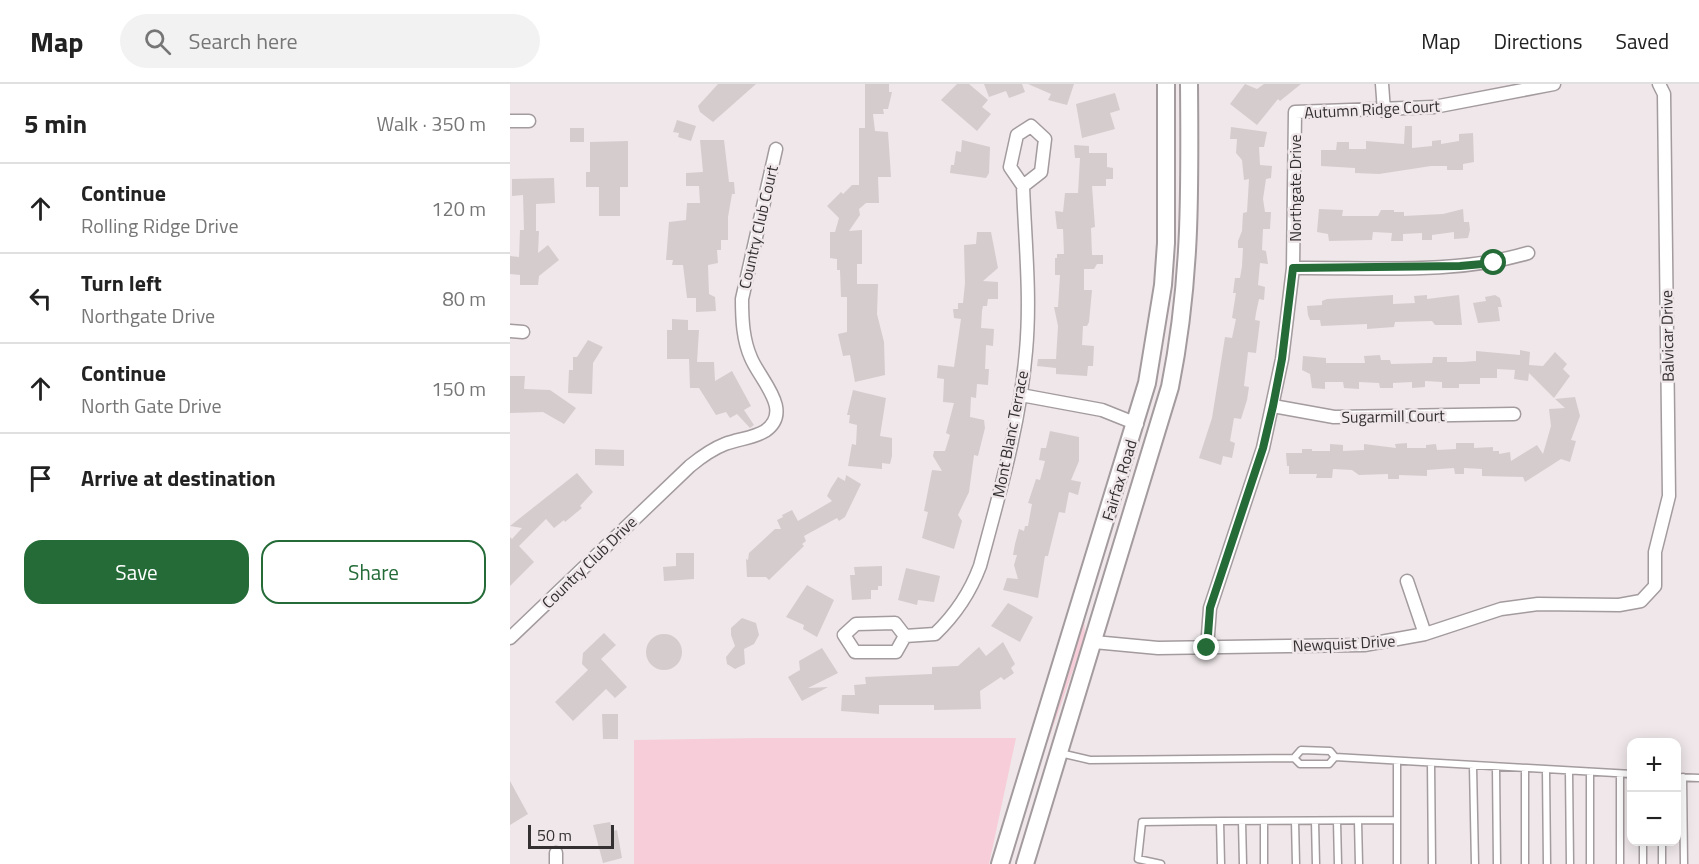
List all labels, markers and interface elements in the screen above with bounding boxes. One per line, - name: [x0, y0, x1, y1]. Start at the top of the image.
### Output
- search box: [120, 14, 540, 68]
- text: Map: [30, 20, 84, 63]
- text: Search here: [189, 24, 298, 58]
- icon: search: [141, 25, 174, 58]
- text: Map: [1421, 25, 1461, 57]
- text: Directions: [1494, 25, 1583, 57]
- text: Saved: [1616, 25, 1669, 57]
- street label: Autumn Ridge Court: [1304, 93, 1441, 125]
- text: 5 min: [24, 104, 87, 143]
- text: Walk · 350 m: [377, 108, 486, 139]
- street label: Northgate Drive: [1283, 134, 1307, 242]
- street label: Country Club Court: [732, 163, 784, 291]
- text: Continue: [81, 176, 166, 210]
- icon: ahead: [24, 192, 57, 225]
- text: 120 m: [431, 193, 486, 224]
- text: Rolling Ridge Drive: [81, 210, 239, 241]
- route start: [1480, 249, 1506, 275]
- text: Turn left: [81, 266, 162, 300]
- icon: left: [24, 282, 57, 315]
- text: 80 m: [442, 283, 486, 314]
- street label: Balvicar Drive: [1654, 290, 1680, 382]
- text: Northgate Drive: [81, 300, 215, 331]
- text: Continue: [81, 356, 166, 390]
- street label: Mont Blanc Terrace: [986, 368, 1034, 500]
- icon: ahead: [24, 372, 57, 405]
- text: 150 m: [431, 373, 486, 404]
- text: North Gate Drive: [81, 390, 222, 421]
- street label: Sugarmill Court: [1341, 403, 1445, 429]
- street label: Fairfax Road: [1095, 436, 1143, 524]
- text: Arrive at destination: [81, 461, 276, 495]
- icon: arrive: [24, 462, 57, 495]
- street label: Country Club Drive: [536, 510, 642, 614]
- button: Save: [24, 540, 249, 604]
- button: Share: [261, 540, 486, 604]
- street label: Newquist Drive: [1292, 628, 1396, 658]
- route end: [1193, 634, 1219, 660]
- map controls: [1627, 738, 1681, 846]
- button: +: [1627, 738, 1681, 792]
- button: −: [1627, 792, 1681, 846]
- scale bar: [528, 822, 614, 850]
- text: 50 m: [537, 823, 572, 847]

